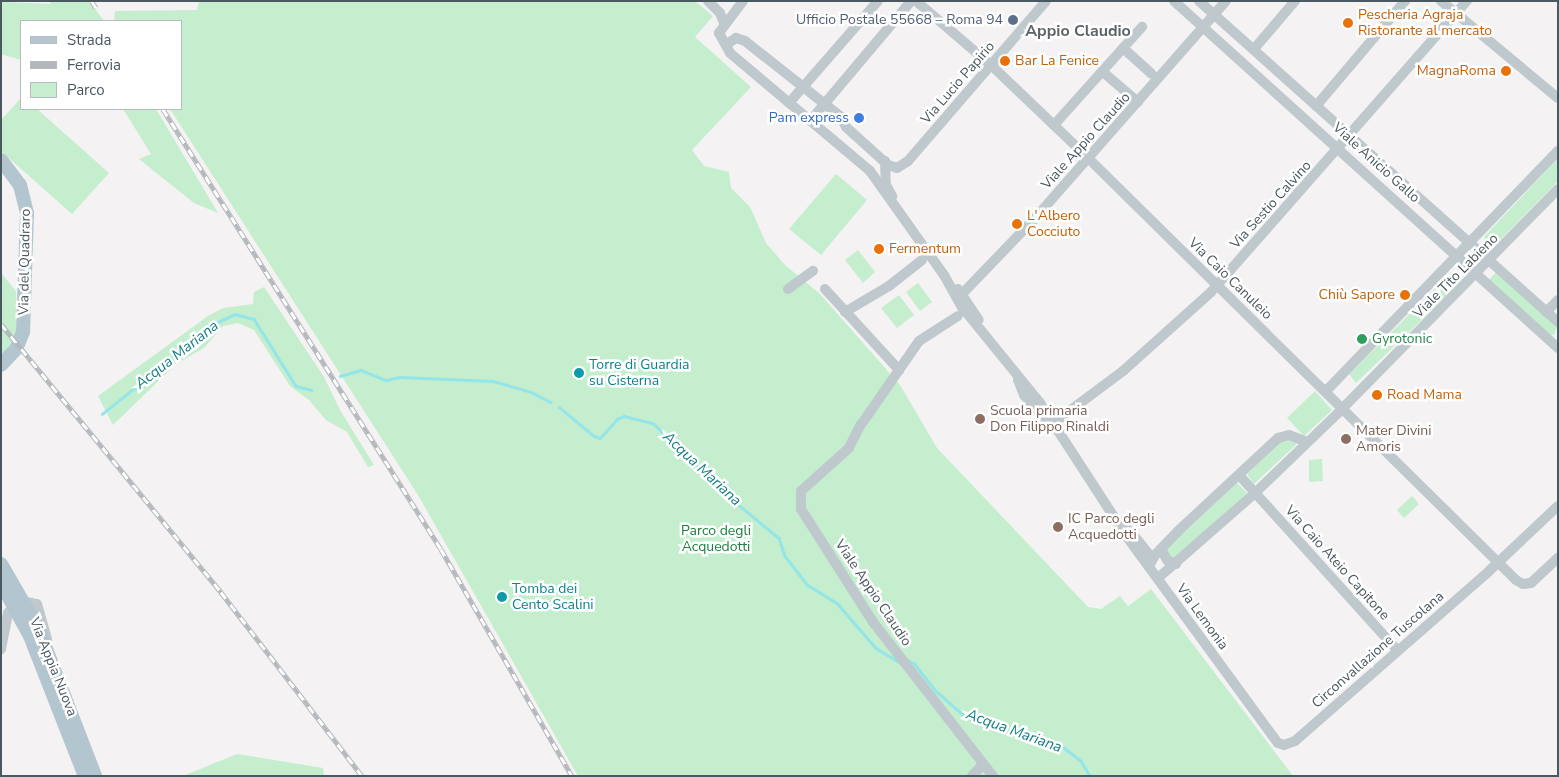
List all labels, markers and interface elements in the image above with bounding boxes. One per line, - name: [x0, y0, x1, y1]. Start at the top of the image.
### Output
- place label: Pescheria Agraja Ristorante al mercato: [1358, 7, 1492, 40]
- place label: Ufficio Postale 55668 – Roma 94: [796, 12, 1003, 28]
- marker: Ufficio Postale 55668 – Roma 94: [1007, 14, 1019, 26]
- marker: Pescheria Agraja Ristorante al mercato: [1342, 17, 1354, 29]
- legend: [20, 20, 182, 110]
- district label: Appio Claudio: [1025, 21, 1131, 41]
- text: Strada: [67, 30, 111, 50]
- street label: Via Lucio Papirio: [918, 38, 998, 128]
- place label: Bar La Fenice: [1015, 53, 1099, 69]
- text: Ferrovia: [67, 55, 121, 75]
- marker: Bar La Fenice: [999, 55, 1011, 67]
- place label: MagnaRoma: [1417, 63, 1496, 79]
- marker: MagnaRoma: [1500, 65, 1512, 77]
- text: Parco: [67, 80, 105, 100]
- street label: Viale Appio Claudio: [1038, 89, 1134, 193]
- place label: Pam express: [769, 110, 849, 126]
- marker: Pam express: [853, 112, 865, 124]
- street label: Viale Anicio Gallo: [1329, 119, 1423, 207]
- street label: Via Sestio Calvino: [1227, 157, 1315, 253]
- place label: L'Albero Cocciuto: [1027, 208, 1080, 240]
- street label: Via del Quadraro: [16, 209, 34, 315]
- marker: L'Albero Cocciuto: [1011, 218, 1023, 230]
- street label: Viale Tito Labieno: [1410, 230, 1502, 322]
- street label: Via Caio Canuleio: [1185, 235, 1275, 323]
- place label: Fermentum: [889, 241, 961, 257]
- marker: Fermentum: [873, 243, 885, 255]
- place label: Chiù Sapore: [1319, 287, 1395, 303]
- marker: Chiù Sapore: [1399, 289, 1411, 301]
- water label: Acqua Mariana: [132, 317, 222, 393]
- place label: Gyrotonic: [1372, 331, 1432, 347]
- marker: Gyrotonic: [1356, 333, 1368, 345]
- place label: Torre di Guardia su Cisterna: [589, 357, 689, 390]
- marker: Torre di Guardia su Cisterna: [573, 367, 585, 379]
- place label: Road Mama: [1387, 387, 1462, 403]
- marker: Road Mama: [1371, 389, 1383, 401]
- place label: Scuola primaria Don Filippo Rinaldi: [990, 403, 1109, 436]
- marker: Scuola primaria Don Filippo Rinaldi: [974, 413, 986, 425]
- place label: Mater Divini Amoris: [1356, 423, 1432, 456]
- water label: Acqua Mariana: [659, 428, 745, 510]
- marker: Mater Divini Amoris: [1340, 433, 1352, 445]
- street label: Via Caio Ateio Capitone: [1281, 502, 1393, 624]
- place label: IC Parco degli Acquedotti: [1068, 511, 1154, 544]
- marker: IC Parco degli Acquedotti: [1052, 521, 1064, 533]
- park label: Parco degli Acquedotti: [681, 523, 751, 556]
- street label: Viale Appio Claudio: [831, 537, 915, 649]
- place label: Tomba dei Cento Scalini: [512, 581, 594, 614]
- street label: Via Lemonia: [1172, 581, 1232, 653]
- street label: Circonvallazione Tuscolana: [1309, 588, 1447, 712]
- marker: Tomba dei Cento Scalini: [496, 591, 508, 603]
- street label: Via Appia Nuova: [26, 615, 80, 719]
- water label: Acqua Mariana: [964, 705, 1064, 757]

